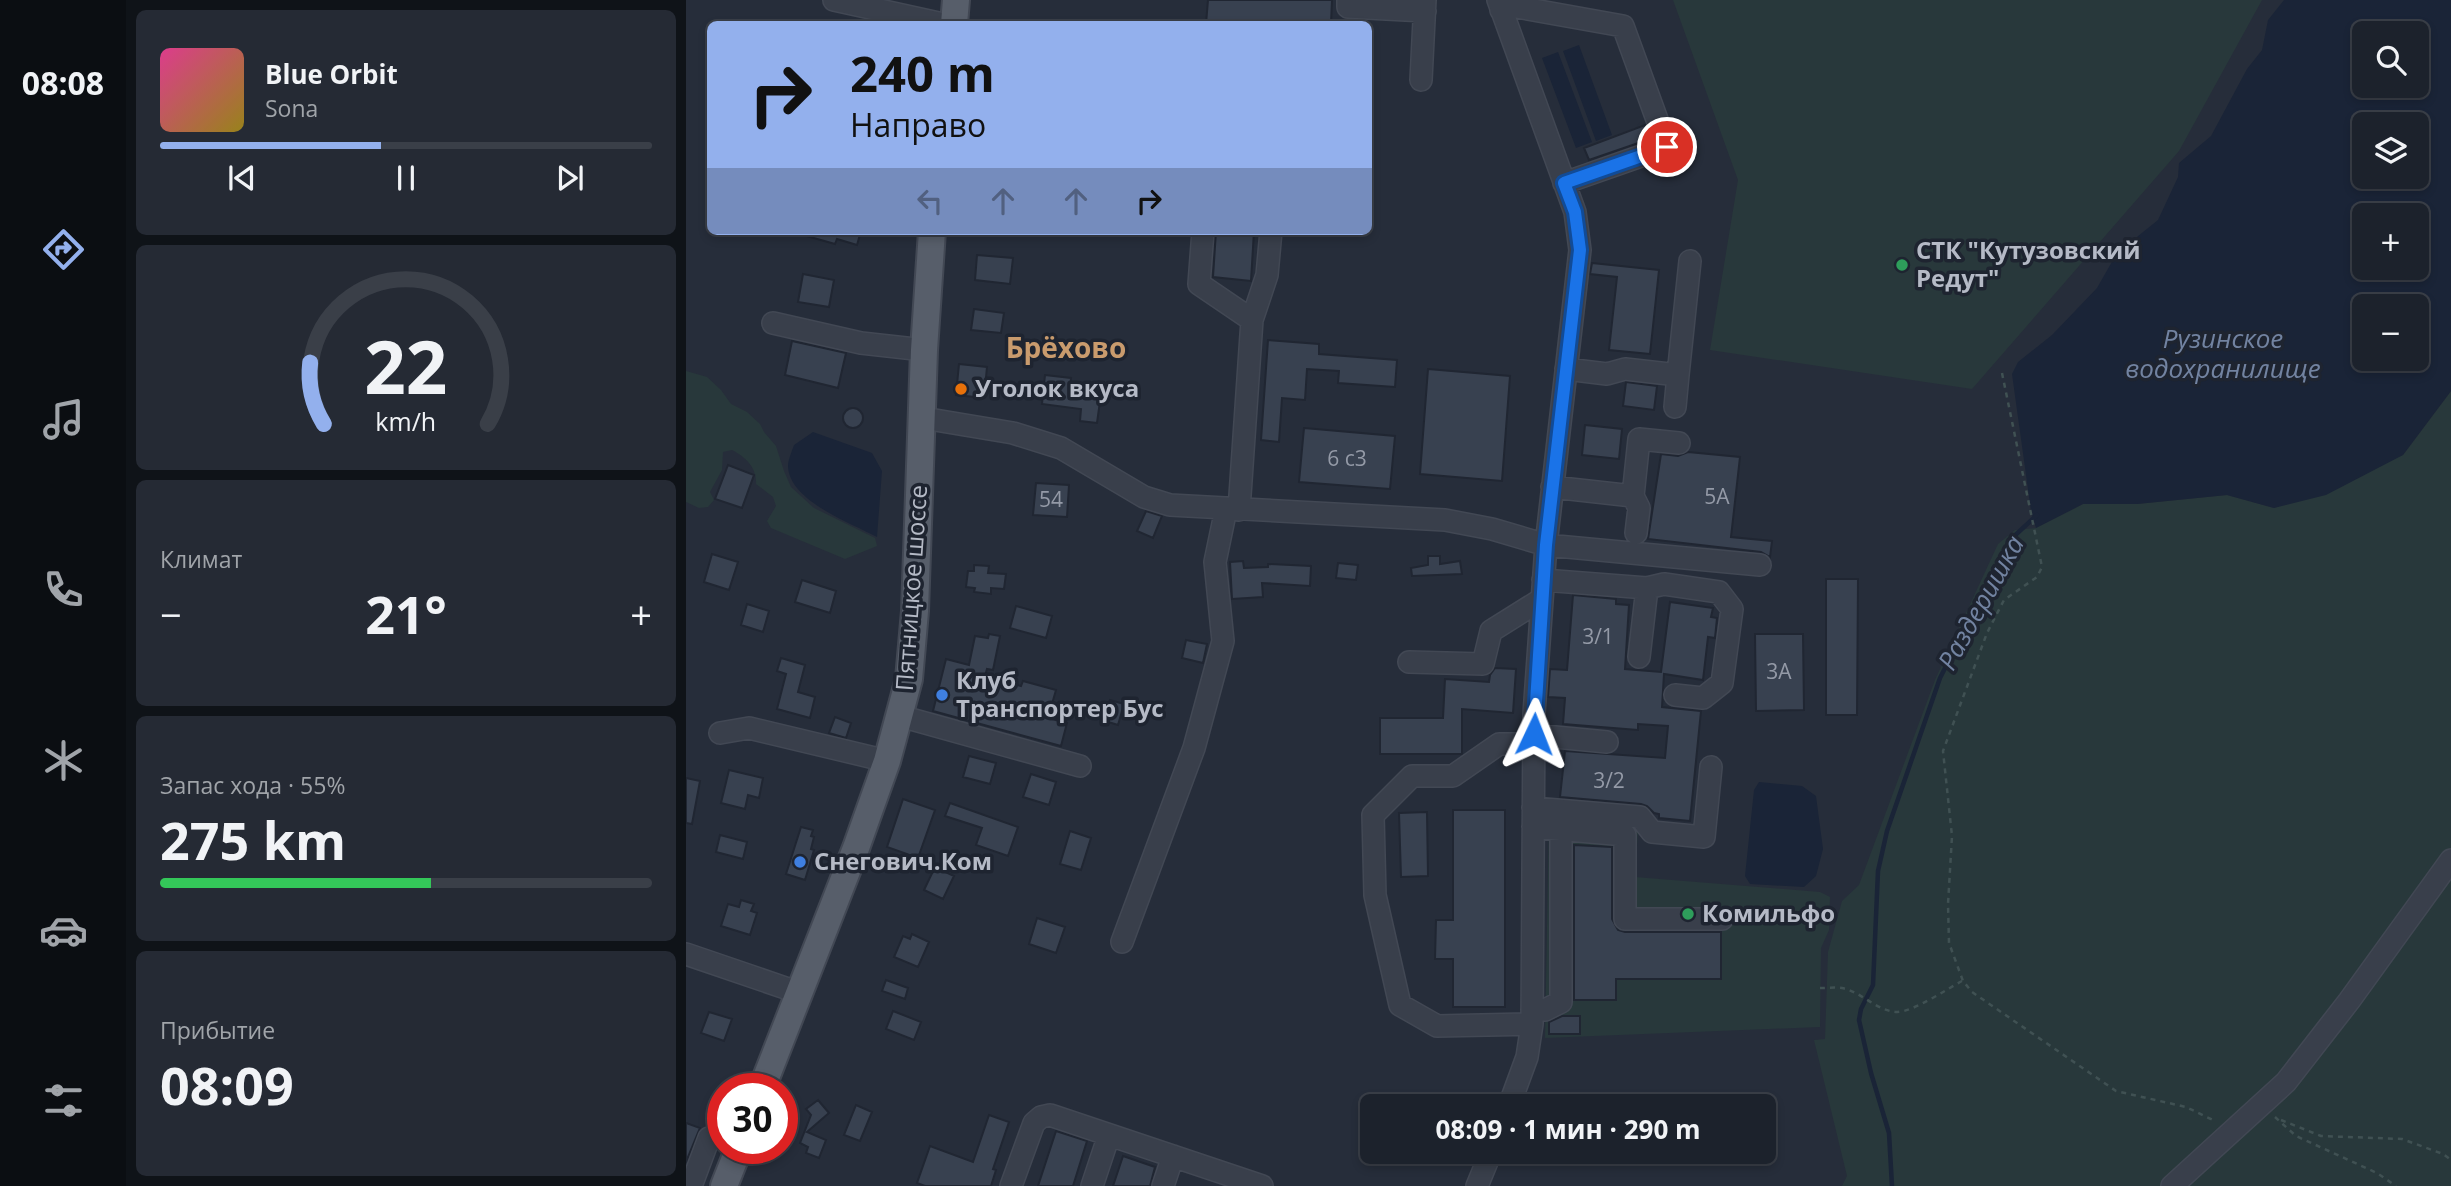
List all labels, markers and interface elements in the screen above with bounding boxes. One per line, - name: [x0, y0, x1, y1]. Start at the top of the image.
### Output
- map controls: [2352, 21, 2429, 371]
- button: search: [2352, 21, 2429, 98]
- text: 240 m: [850, 40, 995, 106]
- icon: right: [735, 49, 826, 140]
- text: Blue Orbit: [265, 56, 398, 92]
- text: 08:08: [22, 61, 104, 104]
- text: Sona: [265, 92, 318, 124]
- text: Направо: [850, 103, 986, 146]
- button: layers: [2352, 112, 2429, 189]
- pin: [1637, 117, 1697, 177]
- icon: arrive: [1648, 128, 1686, 166]
- icon: previous: [223, 159, 261, 197]
- icon: pause: [387, 159, 425, 197]
- icon: next: [551, 159, 589, 197]
- icon: left: [911, 182, 949, 220]
- icon: ahead: [984, 182, 1022, 220]
- icon: ahead: [1057, 182, 1095, 220]
- icon: right: [1130, 182, 1168, 220]
- button: +: [2352, 203, 2429, 280]
- icon: directions: [39, 225, 88, 274]
- place label: СТК "Кутузовский Редут": [1916, 233, 2141, 294]
- marker: СТК "Кутузовский Редут": [1894, 257, 1910, 273]
- button: −: [2352, 294, 2429, 371]
- text: 22: [364, 316, 448, 415]
- water label: Рузинское водохранилище: [2125, 320, 2321, 386]
- district label: Брёхово: [1006, 328, 1126, 366]
- place label: Уголок вкуса: [975, 371, 1139, 404]
- marker: Уголок вкуса: [953, 381, 969, 397]
- icon: music: [39, 395, 88, 444]
- text: km/h: [376, 404, 436, 438]
- house number: 6 с3: [1327, 444, 1367, 472]
- house number: 5А: [1704, 482, 1730, 510]
- street label: Пятницкое шоссе: [887, 484, 934, 692]
- house number: 54: [1039, 485, 1063, 513]
- water label: Раздеришка: [1928, 529, 2032, 676]
- text: Климат: [160, 543, 242, 575]
- icon: phone: [39, 565, 88, 614]
- text: 21°: [365, 578, 447, 649]
- text: −: [160, 588, 182, 640]
- text: +: [630, 588, 652, 640]
- house number: 3/1: [1582, 622, 1614, 650]
- house number: 3А: [1766, 657, 1792, 685]
- place label: Клуб Транспортер Бус: [956, 663, 1164, 724]
- marker: Клуб Транспортер Бус: [934, 687, 950, 703]
- position arrow: [1497, 697, 1571, 771]
- icon: climate: [39, 736, 88, 785]
- house number: 3/2: [1593, 766, 1625, 794]
- text: Запас хода · 55%: [160, 769, 345, 801]
- text: 275 km: [160, 804, 346, 875]
- place label: Снегович.Ком: [814, 844, 992, 877]
- marker: Снегович.Ком: [792, 854, 808, 870]
- place label: Комильфо: [1702, 896, 1835, 929]
- icon: car: [39, 906, 88, 955]
- marker: Комильфо: [1680, 906, 1696, 922]
- text: Прибытие: [160, 1014, 275, 1046]
- text: 08:09: [160, 1049, 294, 1120]
- speed limit sign: 30: [707, 1073, 798, 1164]
- icon: filters: [39, 1076, 88, 1125]
- text: 08:09 · 1 мин · 290 m: [1435, 1111, 1701, 1147]

